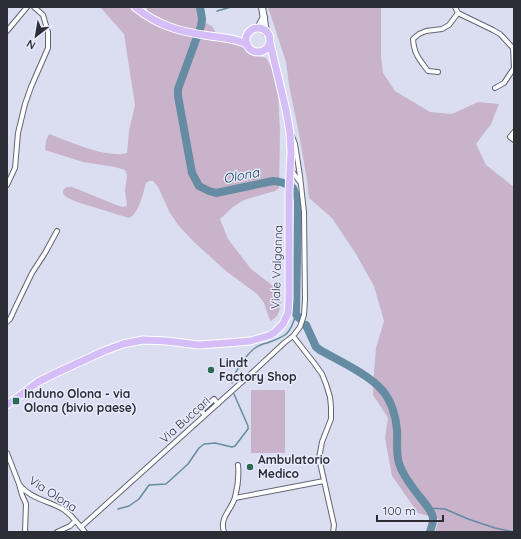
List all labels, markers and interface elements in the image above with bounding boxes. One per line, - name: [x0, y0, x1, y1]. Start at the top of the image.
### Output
- north arrow: [16, 16, 56, 56]
- text: N: [24, 36, 38, 53]
- water label: Olona: [222, 163, 261, 186]
- street label: Viale Valganna: [268, 225, 285, 309]
- place label: Lindt Factory Shop: [219, 355, 297, 384]
- marker: Lindt Factory Shop: [206, 365, 216, 375]
- place label: Induno Olona - via Olona (bivio paese): [24, 386, 136, 415]
- street label: Via Buccari: [156, 393, 213, 446]
- marker: Induno Olona - via Olona (bivio paese): [11, 396, 21, 406]
- place label: Ambulatorio Medico: [258, 452, 330, 481]
- marker: Ambulatorio Medico: [245, 462, 255, 472]
- street label: Via Olona: [26, 472, 80, 515]
- scale bar: [377, 497, 443, 523]
- text: 100 m: [383, 503, 416, 518]

